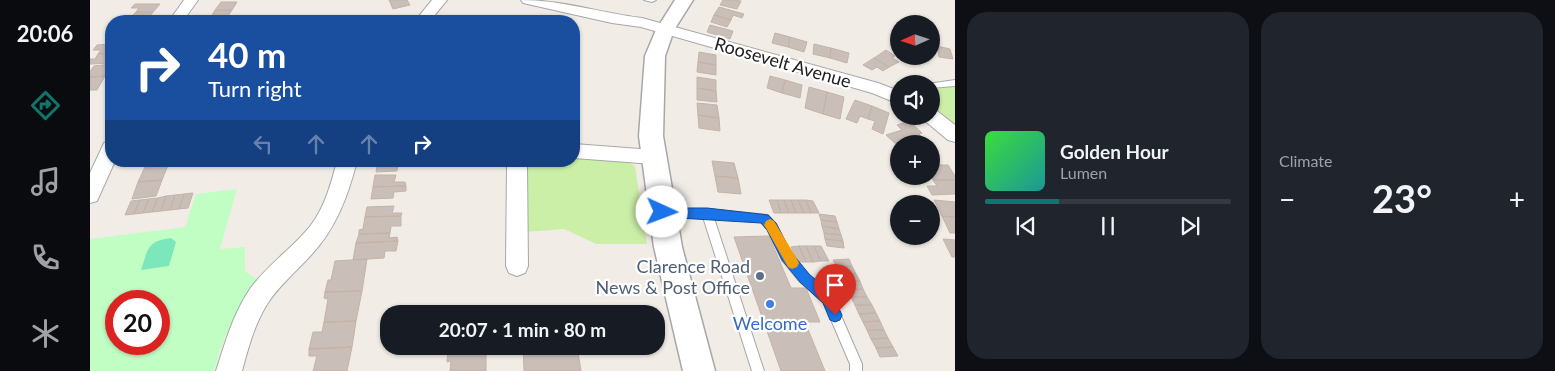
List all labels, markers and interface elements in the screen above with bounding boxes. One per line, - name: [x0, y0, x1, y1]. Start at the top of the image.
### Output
- north arrow: [890, 15, 940, 65]
- map controls: [890, 15, 940, 245]
- text: 20:06: [17, 20, 73, 47]
- street label: Roosevelt Avenue: [712, 32, 854, 92]
- text: 40 m: [208, 33, 286, 75]
- icon: right: [125, 35, 190, 100]
- text: Turn right: [208, 75, 302, 102]
- button: sound: [890, 75, 940, 125]
- icon: directions: [28, 88, 63, 123]
- icon: left: [249, 130, 277, 158]
- icon: ahead: [302, 130, 330, 158]
- icon: ahead: [355, 130, 383, 158]
- icon: right: [408, 130, 436, 158]
- button: +: [890, 135, 940, 185]
- text: Golden Hour: [1060, 140, 1169, 163]
- text: Climate: [1279, 151, 1332, 170]
- text: Lumen: [1060, 163, 1107, 182]
- icon: music: [28, 164, 63, 199]
- text: 23°: [1372, 175, 1432, 221]
- text: −: [1279, 182, 1295, 216]
- text: +: [1509, 182, 1525, 216]
- position arrow: [635, 185, 687, 237]
- button: −: [890, 195, 940, 245]
- icon: previous: [1012, 212, 1040, 240]
- icon: pause: [1094, 212, 1122, 240]
- icon: next: [1176, 212, 1204, 240]
- icon: phone: [28, 240, 63, 275]
- place label: Clarence Road News & Post Office: [596, 255, 750, 298]
- pin: [814, 264, 856, 315]
- marker: Clarence Road News & Post Office: [754, 270, 766, 282]
- icon: arrive: [821, 271, 849, 299]
- speed limit sign: 20: [105, 290, 170, 355]
- marker: Welcome: [764, 298, 776, 310]
- place label: Welcome: [733, 312, 807, 334]
- icon: climate: [28, 316, 63, 351]
- text: 20:07 · 1 min · 80 m: [439, 318, 606, 341]

